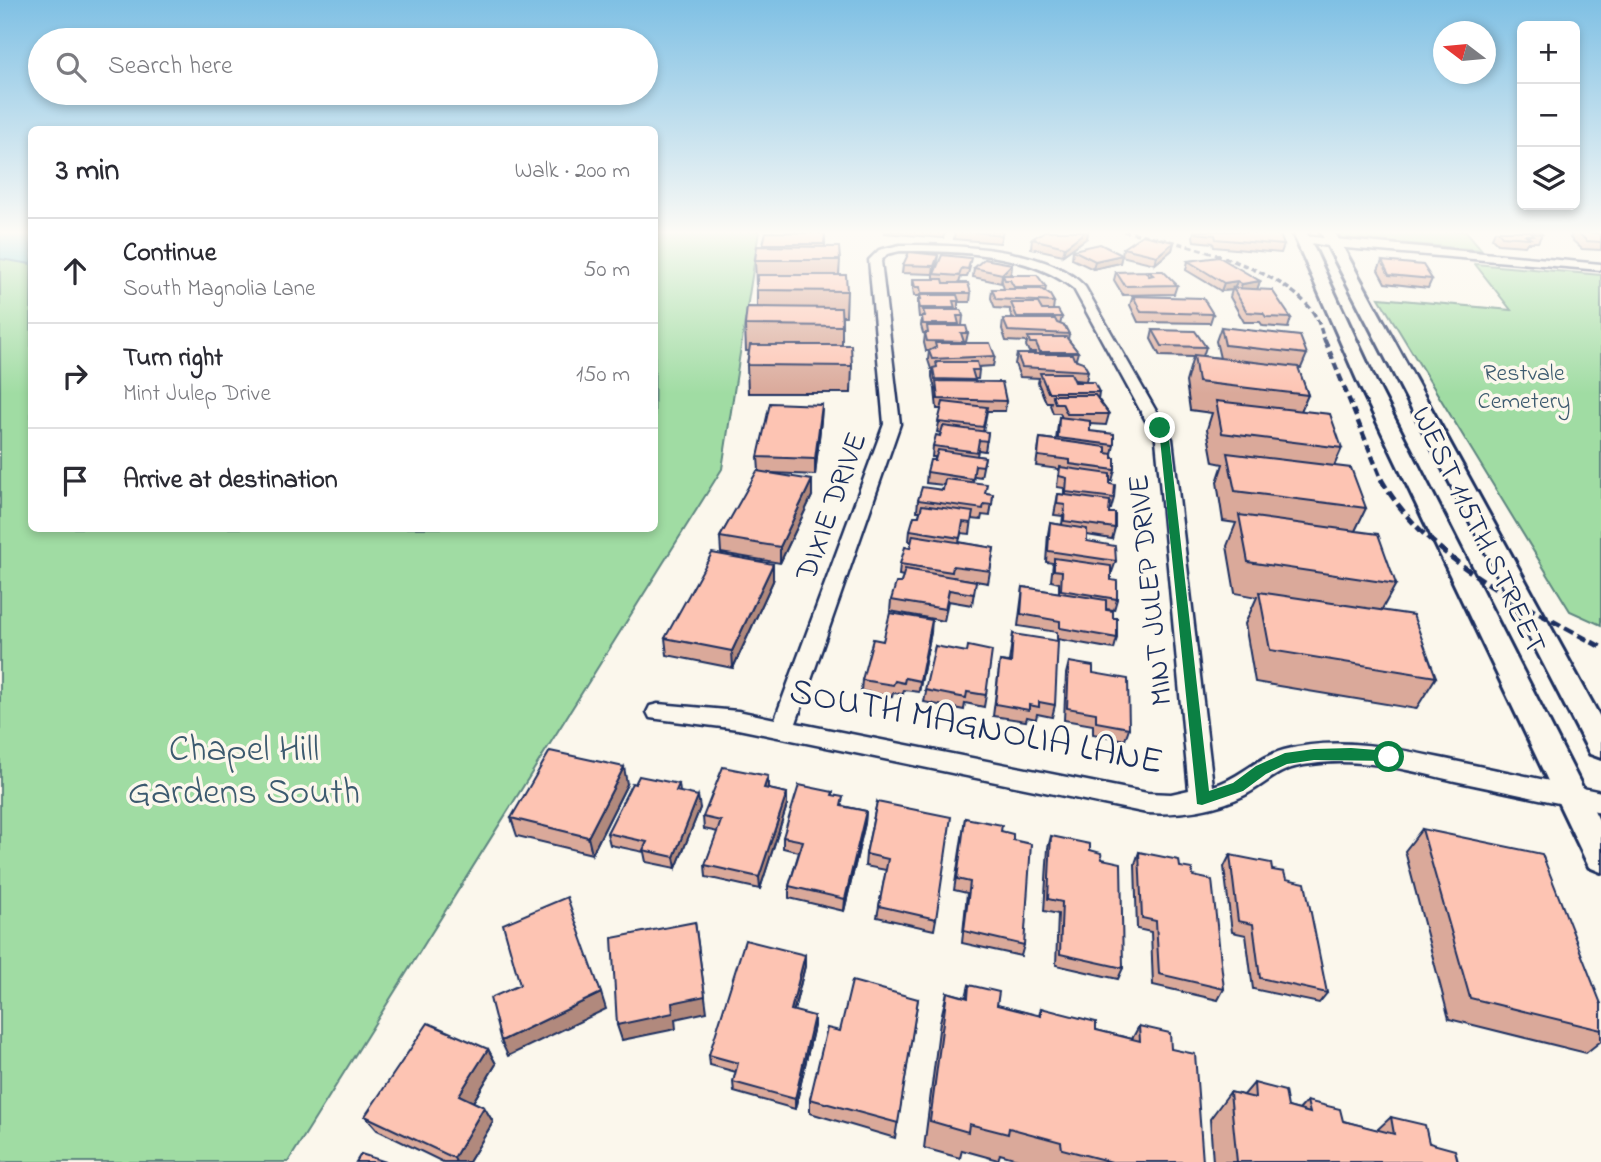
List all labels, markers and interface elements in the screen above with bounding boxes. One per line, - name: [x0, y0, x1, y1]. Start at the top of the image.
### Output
- north arrow: [1433, 21, 1496, 84]
- map controls: [1517, 21, 1580, 210]
- button: +: [1517, 21, 1580, 84]
- search box: [28, 28, 658, 105]
- icon: search: [52, 48, 90, 86]
- text: Search here: [108, 48, 233, 86]
- button: −: [1517, 84, 1580, 147]
- button: layers: [1517, 147, 1580, 210]
- text: 3 min: [56, 150, 119, 194]
- text: Walk · 200 m: [515, 155, 630, 188]
- text: Continue: [123, 235, 216, 273]
- icon: ahead: [56, 252, 94, 290]
- text: 50 m: [583, 254, 630, 287]
- text: South Magnolia Lane: [123, 273, 315, 306]
- text: Turn right: [123, 340, 223, 378]
- icon: right: [56, 357, 94, 395]
- park label: Restvale Cemetery: [1478, 357, 1570, 421]
- text: 150 m: [576, 359, 630, 392]
- text: Mint Julep Drive: [123, 378, 271, 411]
- street label: WEST 115TH STREET: [1398, 400, 1556, 662]
- route end: [1144, 412, 1175, 443]
- street label: DIXIE DRIVE: [785, 427, 880, 588]
- icon: arrive: [56, 462, 94, 500]
- text: Arrive at destination: [123, 462, 338, 500]
- street label: MINT JULEP DRIVE: [1118, 472, 1186, 708]
- street label: SOUTH MAGNOLIA LANE: [785, 665, 1167, 791]
- park label: Chapel Hill Gardens South: [128, 724, 360, 821]
- route start: [1373, 741, 1404, 772]

